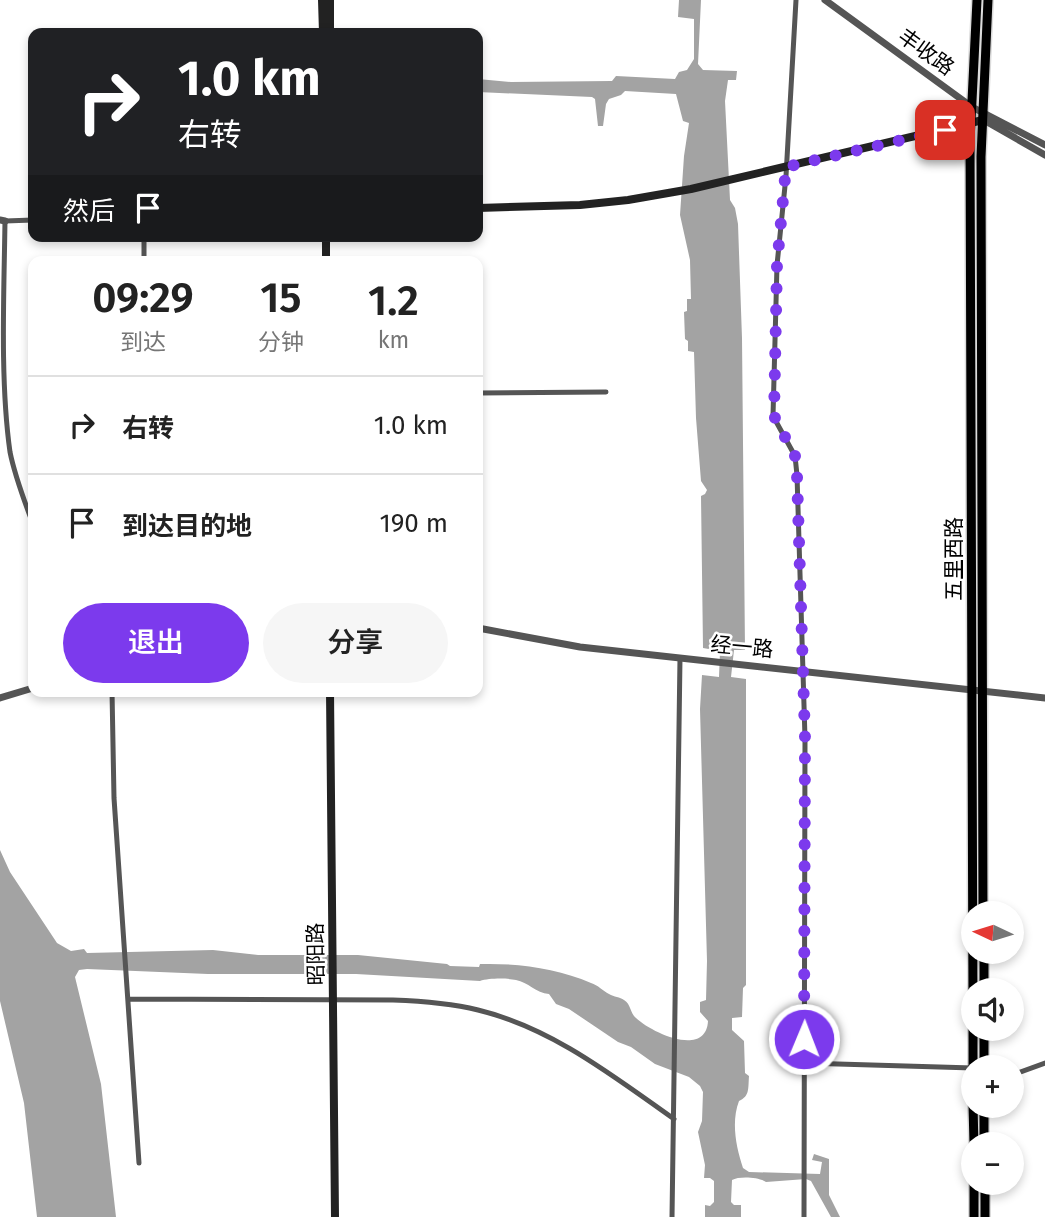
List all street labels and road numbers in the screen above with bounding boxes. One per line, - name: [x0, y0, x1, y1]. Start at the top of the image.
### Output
- street label: 丰收路: [893, 23, 959, 81]
- street label: 五里西路: [941, 517, 967, 601]
- street label: 经一路: [709, 631, 775, 663]
- street label: 昭阳路: [302, 922, 330, 986]

